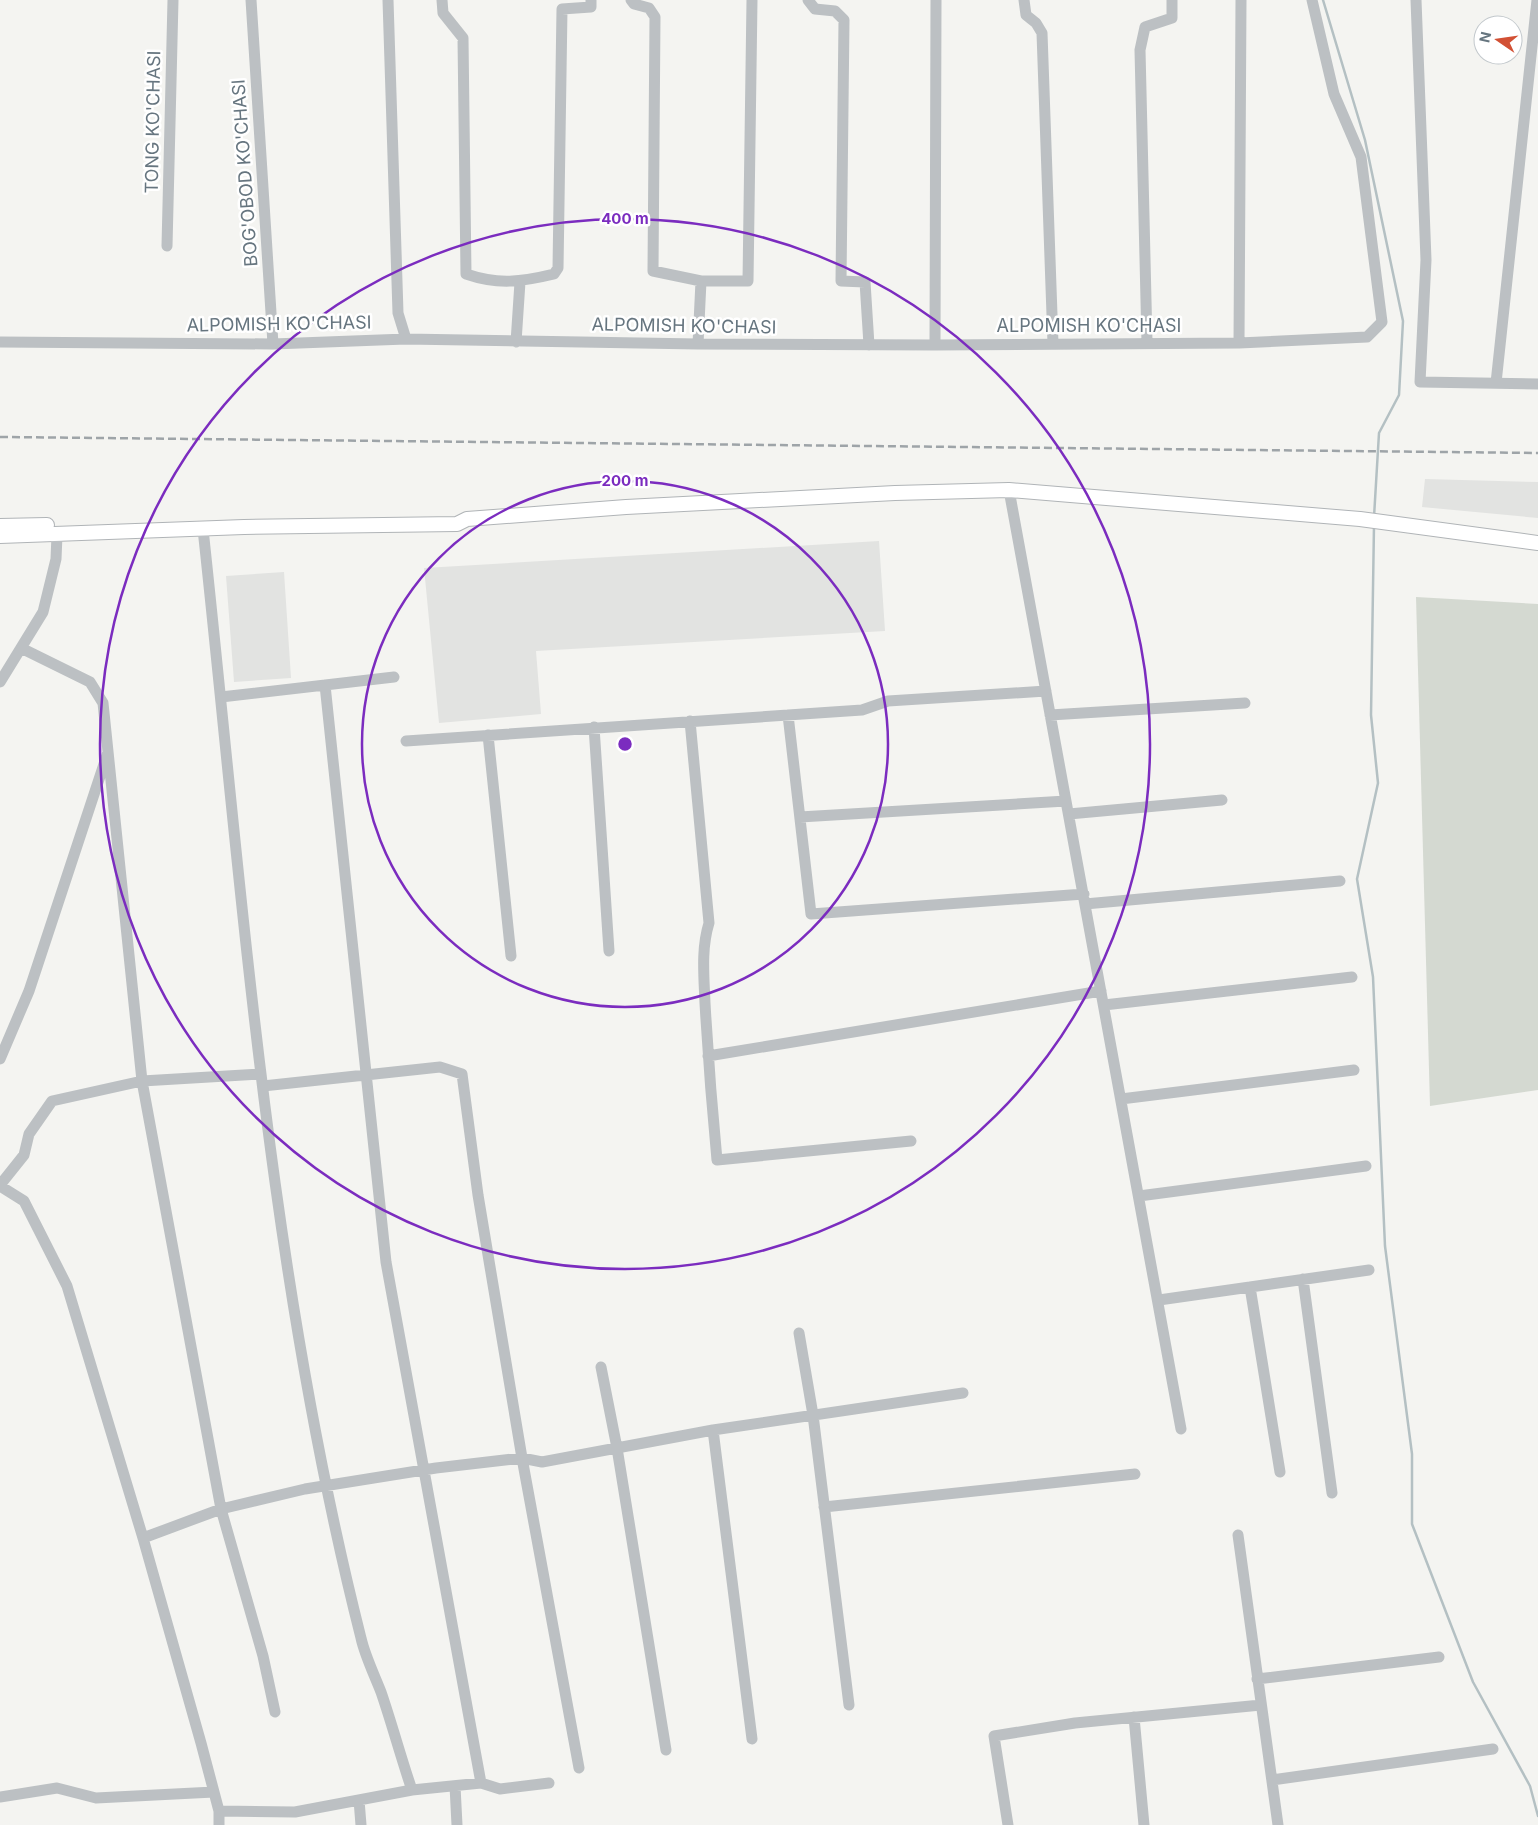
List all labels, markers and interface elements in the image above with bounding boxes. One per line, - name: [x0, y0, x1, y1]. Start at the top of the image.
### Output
- north arrow: [1473, 15, 1523, 65]
- text: N: [1475, 30, 1494, 44]
- street label: TONG KO'CHASI: [141, 50, 164, 194]
- street label: BOG'OBOD KO'CHASI: [227, 79, 262, 267]
- text: 400 m: [601, 209, 649, 228]
- street label: ALPOMISH KO'CHASI: [186, 311, 372, 336]
- street label: ALPOMISH KO'CHASI: [591, 313, 777, 338]
- street label: ALPOMISH KO'CHASI: [997, 315, 1181, 336]
- text: 200 m: [602, 471, 648, 490]
- centre of rings: [616, 735, 634, 753]

